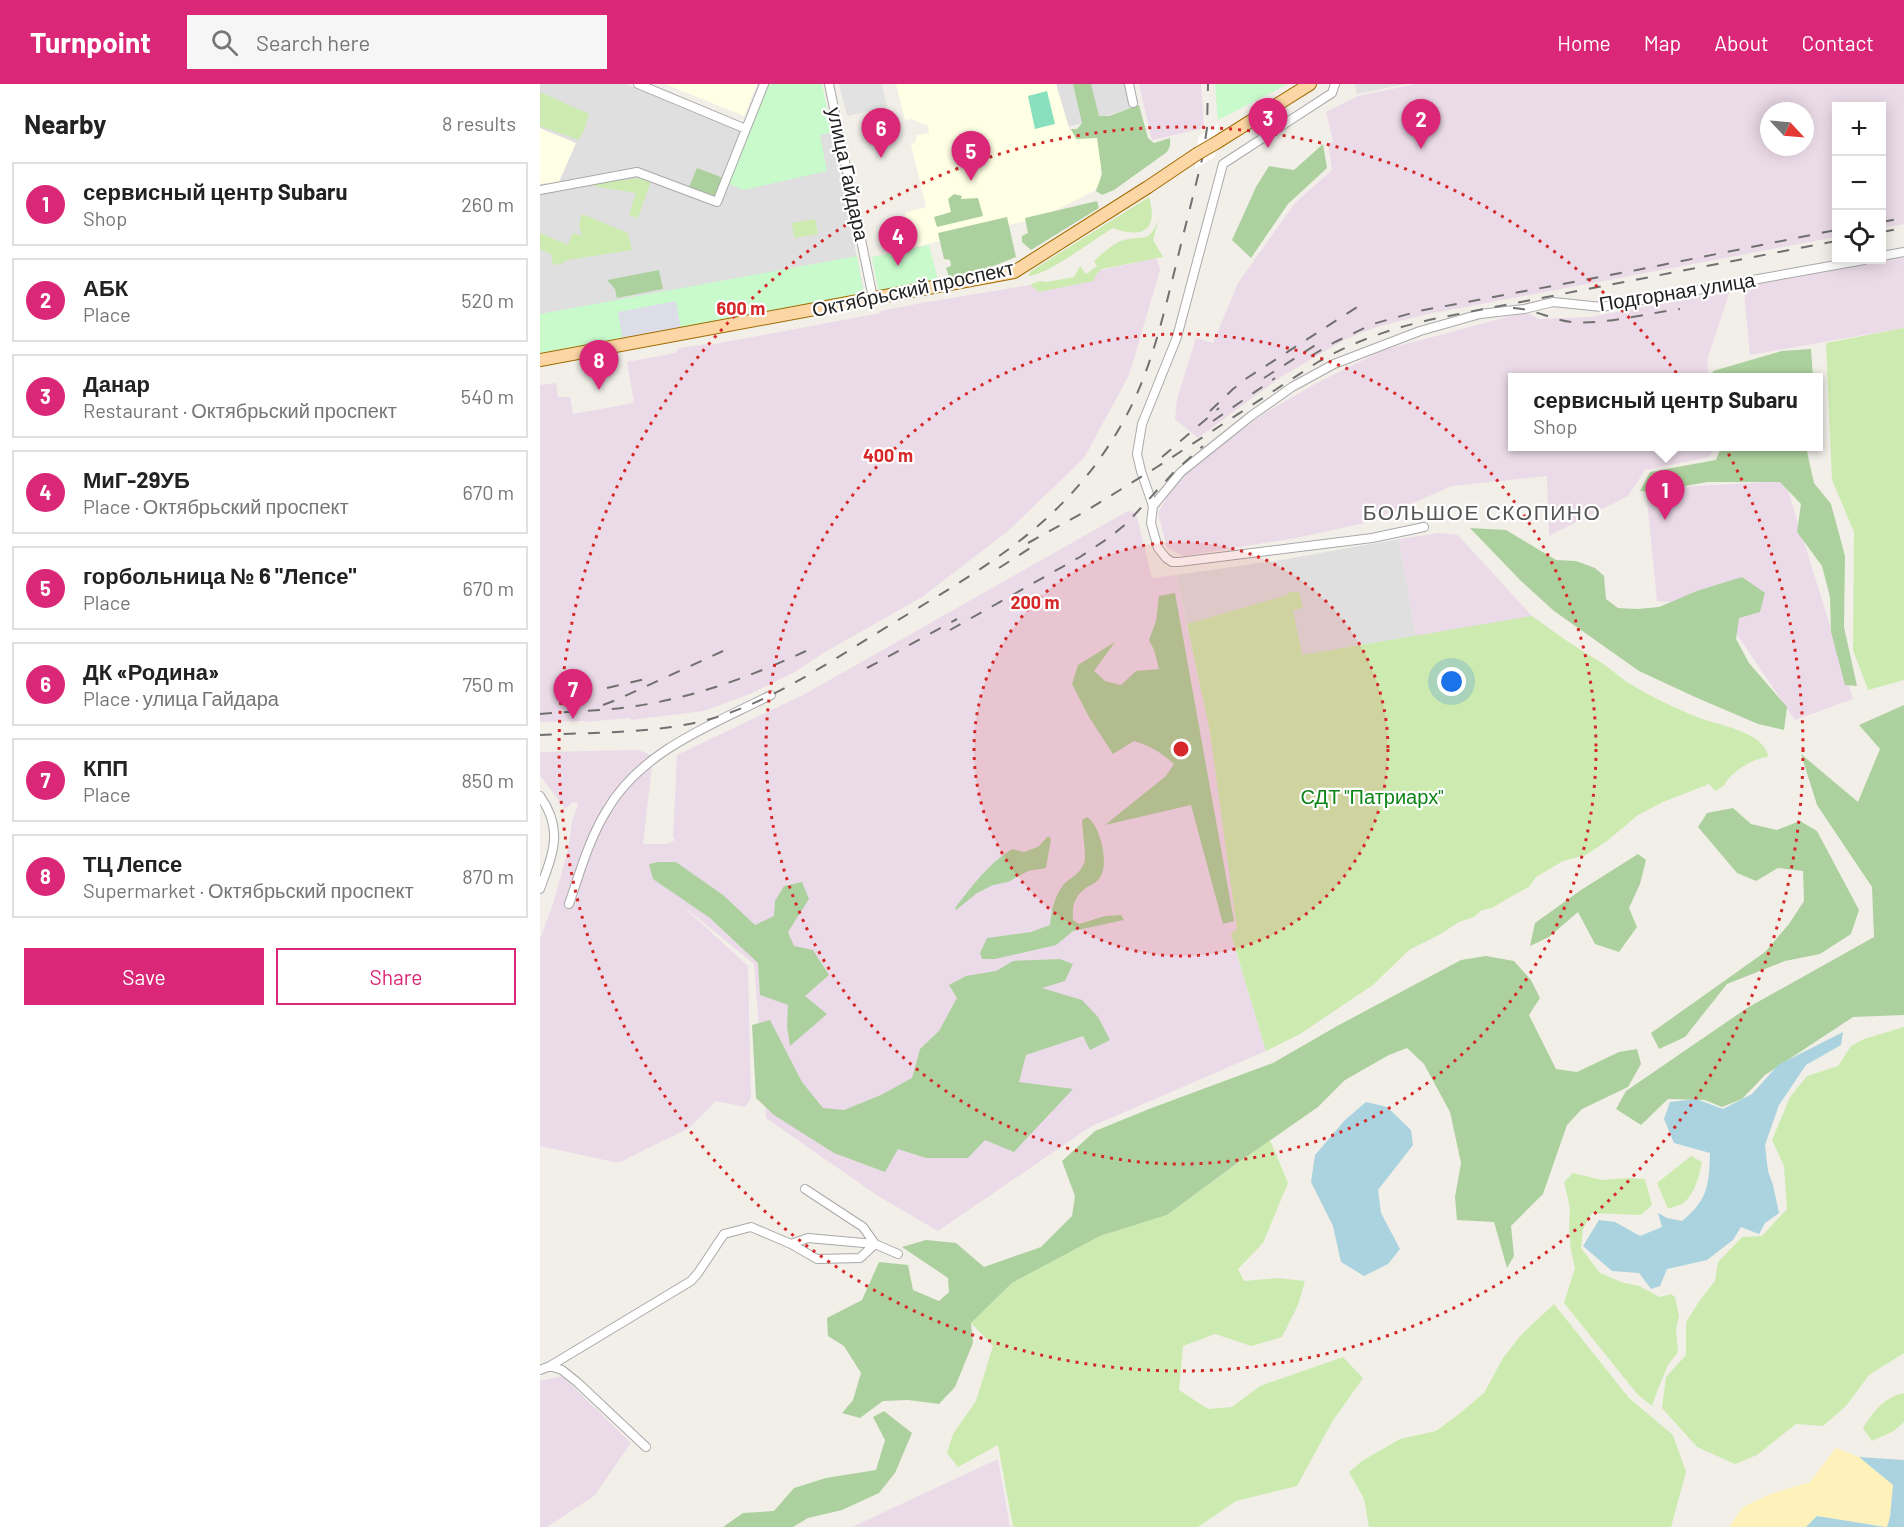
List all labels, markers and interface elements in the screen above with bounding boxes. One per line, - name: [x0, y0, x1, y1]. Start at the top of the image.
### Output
- search box: [187, 15, 607, 69]
- text: Turnpoint: [30, 25, 151, 59]
- icon: search: [208, 26, 241, 59]
- text: Search here: [256, 29, 370, 55]
- text: Home: [1557, 30, 1611, 55]
- text: Map: [1644, 30, 1681, 55]
- text: About: [1714, 30, 1769, 55]
- text: Contact: [1802, 30, 1874, 55]
- pin: 3: [1248, 98, 1288, 148]
- pin: 2: [1402, 100, 1440, 149]
- north arrow: [1760, 102, 1814, 156]
- map controls: [1832, 102, 1886, 264]
- button: +: [1832, 102, 1886, 156]
- street label: улица Гайдара: [823, 105, 875, 244]
- text: Nearby: [24, 108, 106, 139]
- pin: 6: [862, 109, 900, 158]
- text: 8 results: [442, 111, 516, 135]
- pin: 5: [952, 132, 990, 181]
- button: −: [1832, 156, 1886, 210]
- text: сервисный центр Subaru: [83, 178, 347, 204]
- text: 1: [42, 192, 49, 216]
- text: 260 m: [461, 192, 514, 216]
- text: Shop: [83, 206, 127, 230]
- button: locate: [1832, 210, 1886, 264]
- pin: 4: [878, 216, 918, 266]
- street label: Октябрьский проспект: [810, 255, 1016, 321]
- street label: Подгорная улица: [1597, 267, 1758, 315]
- text: АБК: [83, 274, 128, 300]
- text: 2: [40, 288, 51, 312]
- text: 520 m: [461, 288, 514, 312]
- text: 600 m: [717, 297, 765, 319]
- text: Place: [83, 302, 131, 326]
- pin: 8: [580, 340, 618, 390]
- text: Данар: [83, 370, 150, 396]
- popup: [1508, 373, 1823, 451]
- text: 3: [40, 384, 51, 408]
- text: 540 m: [461, 384, 514, 408]
- text: сервисный центр Subaru: [1533, 386, 1798, 412]
- text: Restaurant · Октябрьский проспект: [83, 398, 397, 422]
- text: Shop: [1533, 414, 1578, 438]
- text: 400 m: [863, 444, 913, 466]
- text: МиГ-29УБ: [83, 466, 190, 492]
- pin: 1: [1646, 470, 1684, 520]
- text: 4: [39, 480, 52, 504]
- text: 670 m: [462, 480, 514, 504]
- text: Place · Октябрьский проспект: [83, 494, 349, 518]
- district label: БОЛЬШОЕ СКОПИНО: [1363, 499, 1601, 524]
- text: горбольница № 6 "Лепсе": [83, 562, 356, 588]
- text: 5: [40, 576, 51, 600]
- text: 670 m: [462, 576, 514, 600]
- text: Place: [83, 590, 131, 614]
- text: 200 m: [1010, 591, 1060, 613]
- text: ДК «Родина»: [83, 658, 219, 684]
- your location: [1437, 667, 1466, 696]
- pin: 7: [554, 670, 592, 719]
- text: 6: [40, 672, 51, 696]
- text: 750 m: [462, 672, 514, 696]
- text: Place · улица Гайдара: [83, 686, 279, 710]
- centre of rings: [1171, 739, 1191, 759]
- text: КПП: [83, 754, 128, 780]
- text: 7: [41, 768, 50, 792]
- text: 850 m: [461, 768, 514, 792]
- text: Place: [83, 782, 131, 806]
- park label: СДТ "Патриарх": [1301, 784, 1443, 808]
- text: ТЦ Лепсе: [83, 850, 182, 876]
- text: 8: [40, 864, 51, 888]
- text: 870 m: [462, 864, 514, 888]
- text: Supermarket · Октябрьский проспект: [83, 878, 414, 902]
- button: Save: [24, 948, 264, 1005]
- button: Share: [276, 948, 516, 1005]

